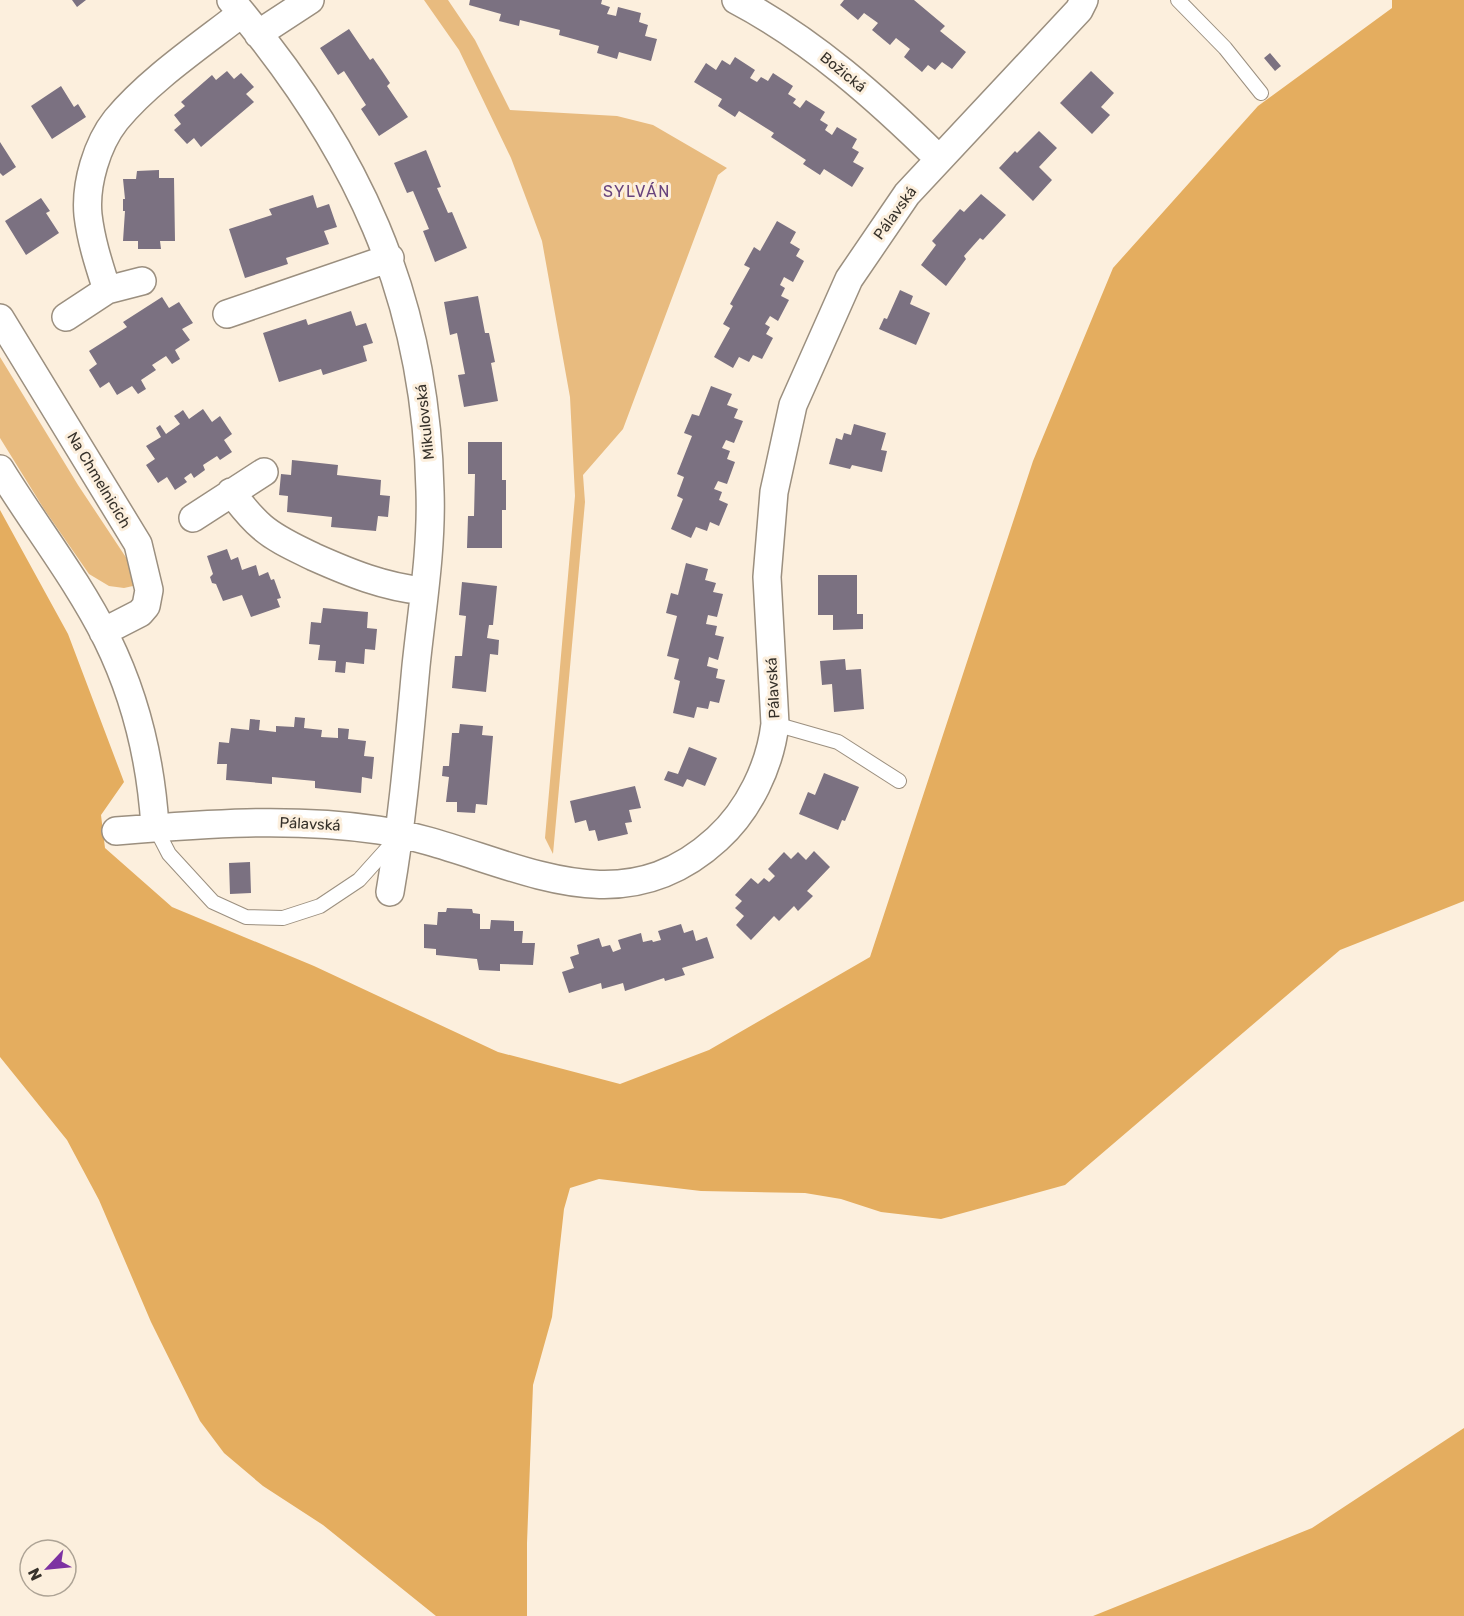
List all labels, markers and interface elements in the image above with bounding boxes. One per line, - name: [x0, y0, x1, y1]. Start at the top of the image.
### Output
- street label: Božická: [816, 48, 870, 96]
- district label: SYLVÁN: [603, 182, 671, 201]
- street label: Pálavská: [870, 183, 920, 243]
- street label: Mikulovská: [412, 383, 438, 461]
- street label: Na Chmelnicích: [63, 429, 135, 531]
- street label: Pálavská: [762, 657, 784, 719]
- street label: Pálavská: [279, 813, 341, 835]
- north arrow: [18, 1538, 78, 1598]
- text: N: [24, 1565, 46, 1584]

